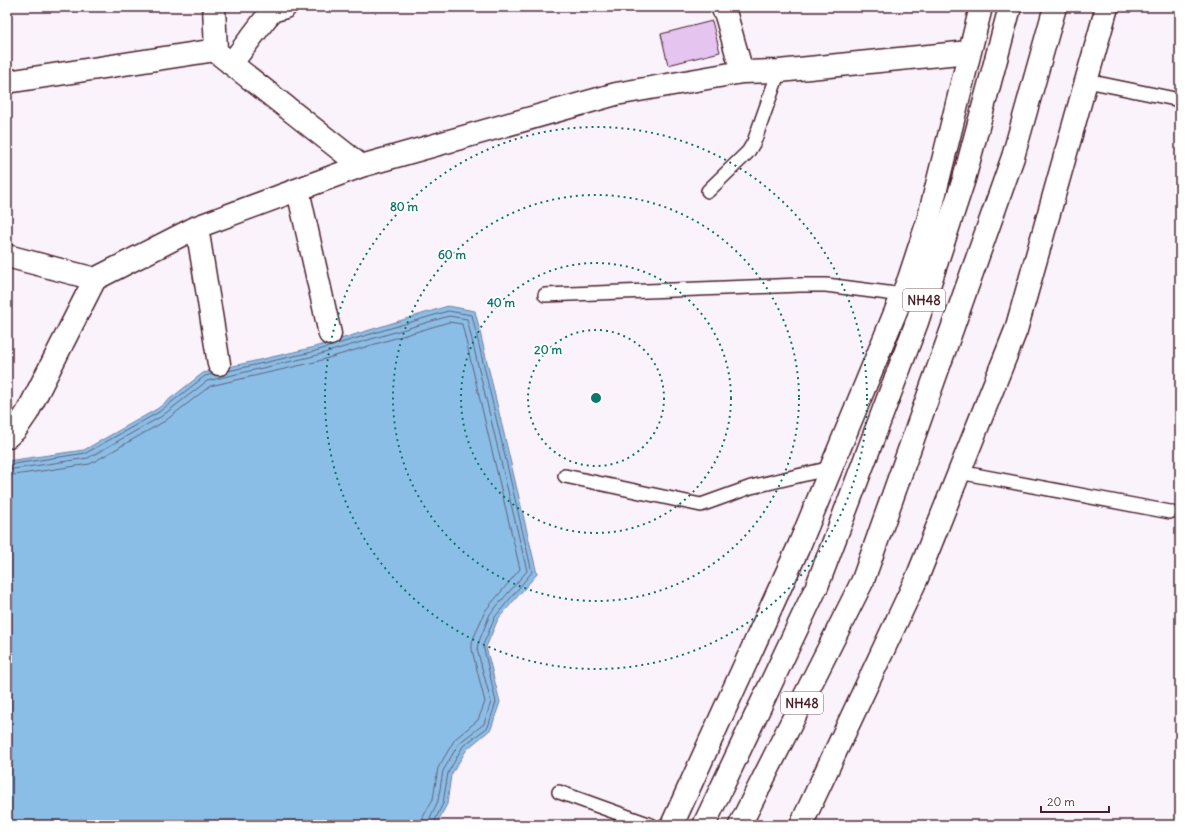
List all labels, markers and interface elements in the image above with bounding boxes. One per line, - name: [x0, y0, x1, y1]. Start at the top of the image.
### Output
- text: 80 m: [390, 199, 419, 214]
- text: 60 m: [438, 247, 467, 262]
- road number: NH48: [903, 289, 945, 311]
- text: 40 m: [487, 295, 516, 310]
- text: 20 m: [534, 342, 562, 357]
- centre of rings: [589, 391, 603, 405]
- road number: NH48: [781, 692, 823, 714]
- scale bar: [1041, 788, 1109, 814]
- text: 20 m: [1047, 794, 1075, 809]

